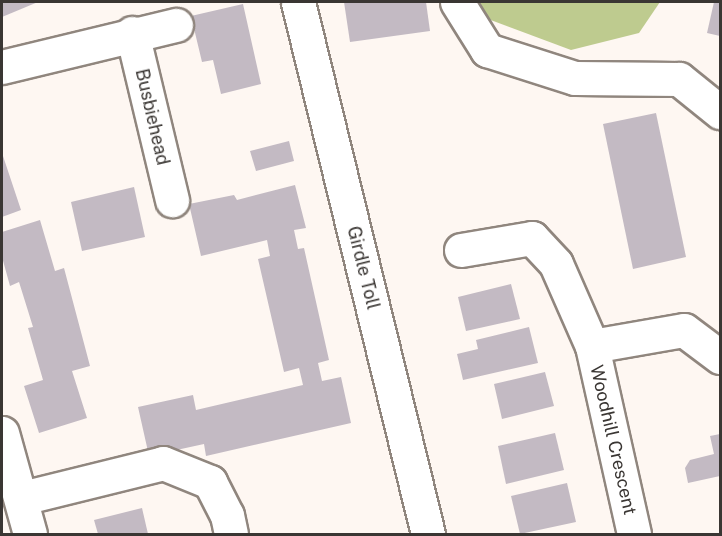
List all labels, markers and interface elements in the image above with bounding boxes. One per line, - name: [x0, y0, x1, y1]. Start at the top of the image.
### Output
- street label: Busbiehead: [130, 67, 174, 167]
- street label: Girdle Toll: [342, 224, 384, 312]
- street label: Woodhill Crescent: [585, 363, 641, 517]

